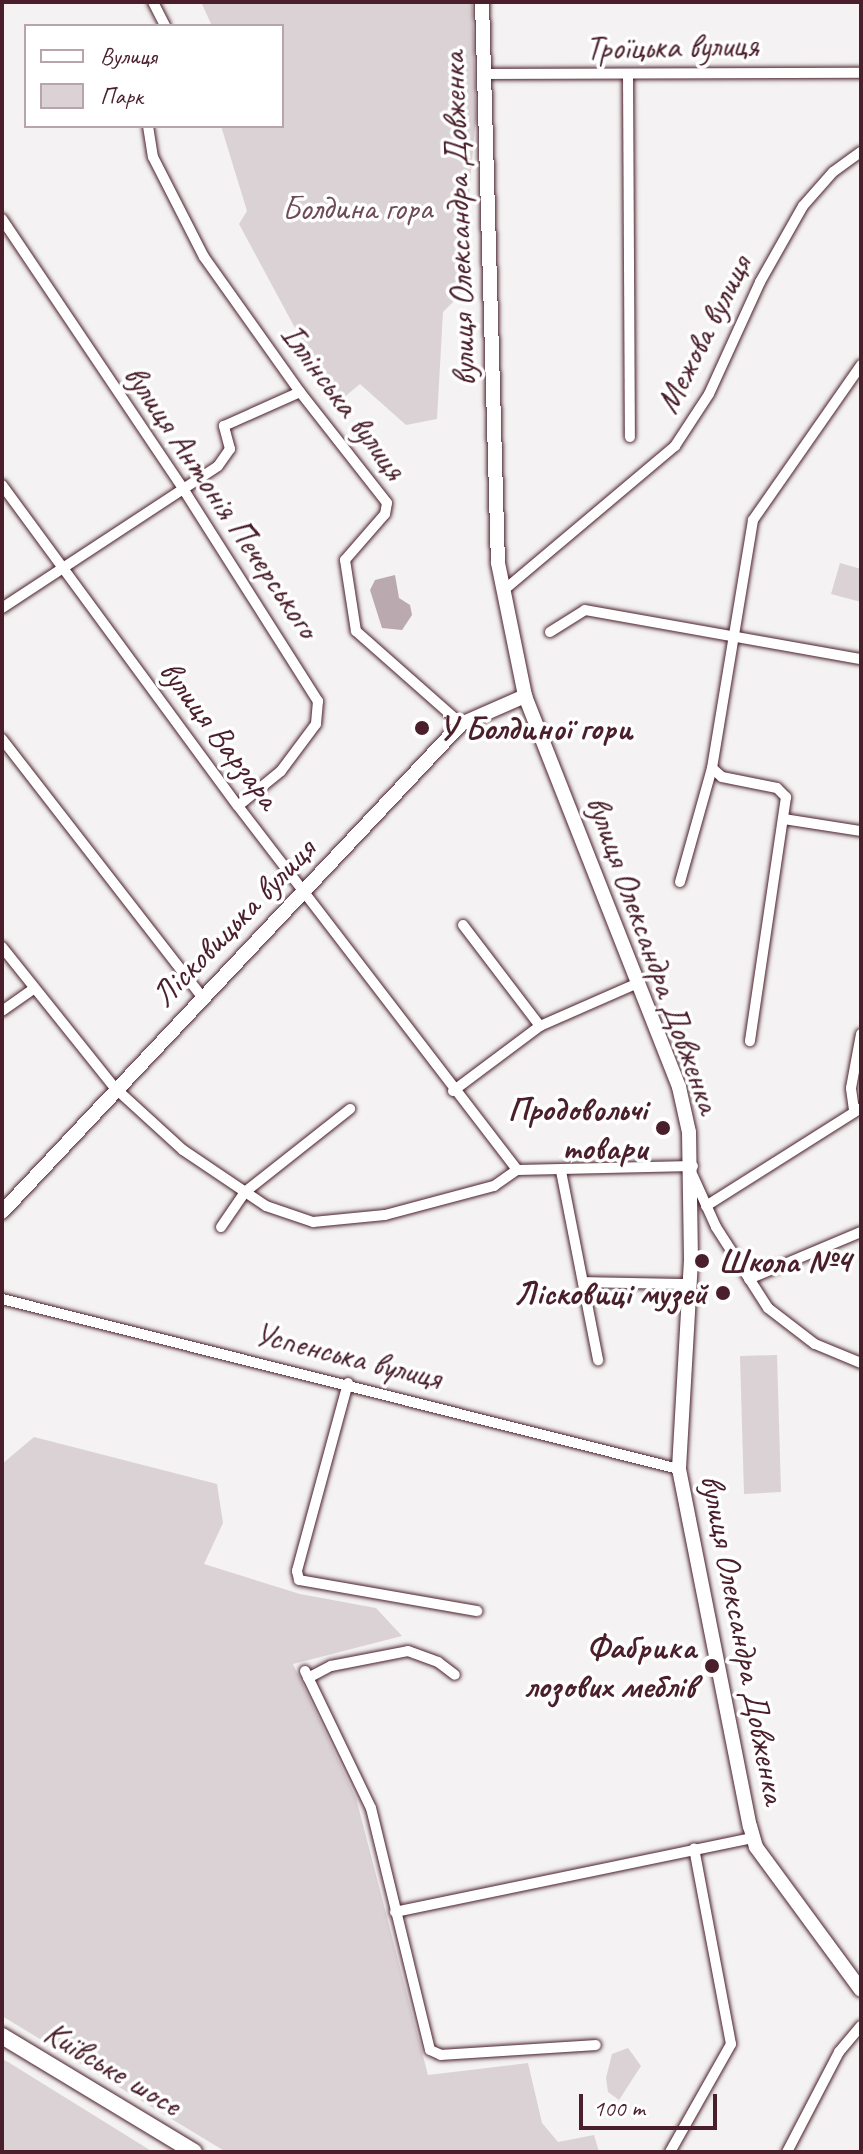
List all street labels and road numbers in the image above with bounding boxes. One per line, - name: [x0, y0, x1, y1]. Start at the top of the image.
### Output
- street label: Троїцька вулиця: [584, 24, 760, 68]
- street label: вулиця Олександра Довженка: [432, 51, 484, 387]
- street label: Межова вулиця: [646, 249, 760, 419]
- street label: Іллінська вулиця: [272, 314, 416, 488]
- street label: вулиця Антонія Печерського: [115, 357, 329, 645]
- street label: вулиця Варзара: [151, 652, 289, 816]
- street label: вулиця Олександра Довженка: [578, 790, 730, 1118]
- street label: Лісковицька вулиця: [142, 829, 324, 1015]
- street label: Успенська вулиця: [249, 1312, 447, 1398]
- street label: вулиця Олександра Довженка: [692, 1471, 796, 1807]
- street label: Київське шосе: [37, 2011, 189, 2125]

